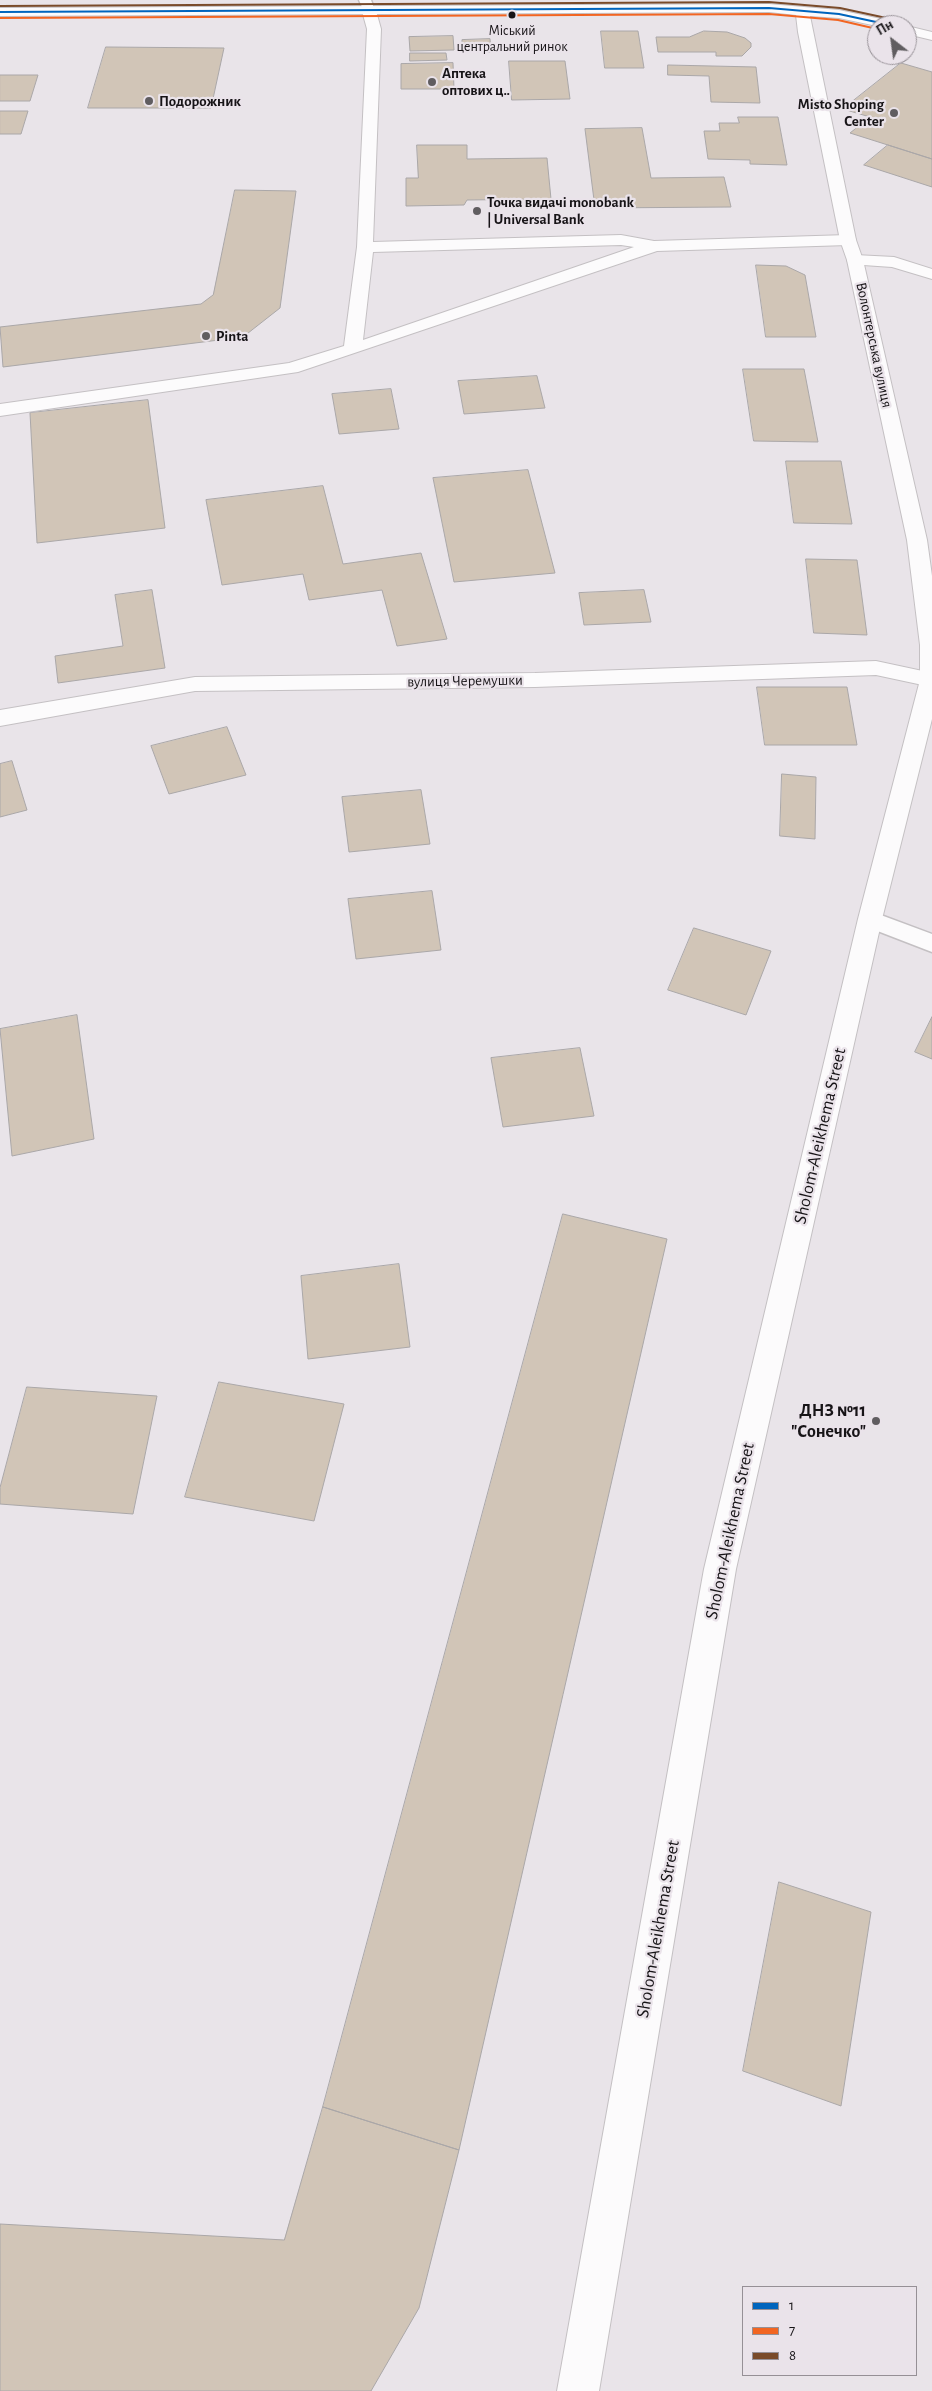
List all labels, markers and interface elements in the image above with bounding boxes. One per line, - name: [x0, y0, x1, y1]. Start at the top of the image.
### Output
- marker: Міський центральний ринок: [507, 10, 517, 20]
- north arrow: [867, 15, 917, 65]
- text: Пн: [874, 18, 896, 38]
- place label: Міський центральний ринок: [456, 23, 568, 56]
- place label: Аптека оптових ц‥: [442, 64, 510, 99]
- marker: Аптека оптових ц‥: [426, 76, 438, 88]
- place label: Подорожник: [159, 92, 241, 110]
- marker: Подорожник: [143, 95, 155, 107]
- place label: Misto Shoping Center: [798, 95, 884, 130]
- marker: Misto Shoping Center: [888, 107, 900, 119]
- place label: Точка видачі monobank | Universal Bank: [487, 193, 634, 228]
- marker: Точка видачі monobank | Universal Bank: [471, 205, 483, 217]
- street label: Волонтерська вулиця: [852, 281, 896, 409]
- place label: Pinta: [216, 327, 248, 345]
- marker: Pinta: [200, 330, 212, 342]
- street label: вулиця Черемушки: [407, 671, 523, 691]
- street label: Sholom-Aleikhema Street: [789, 1046, 851, 1226]
- place label: ДНЗ №11 "Сонечко": [791, 1400, 866, 1442]
- marker: ДНЗ №11 "Сонечко": [870, 1415, 882, 1427]
- street label: Sholom-Aleikhema Street: [701, 1441, 759, 1621]
- street label: Sholom-Aleikhema Street: [632, 1838, 684, 2020]
- legend: [742, 2286, 917, 2376]
- text: 1: [789, 2298, 794, 2313]
- text: 7: [789, 2323, 795, 2338]
- text: 8: [789, 2348, 796, 2363]

